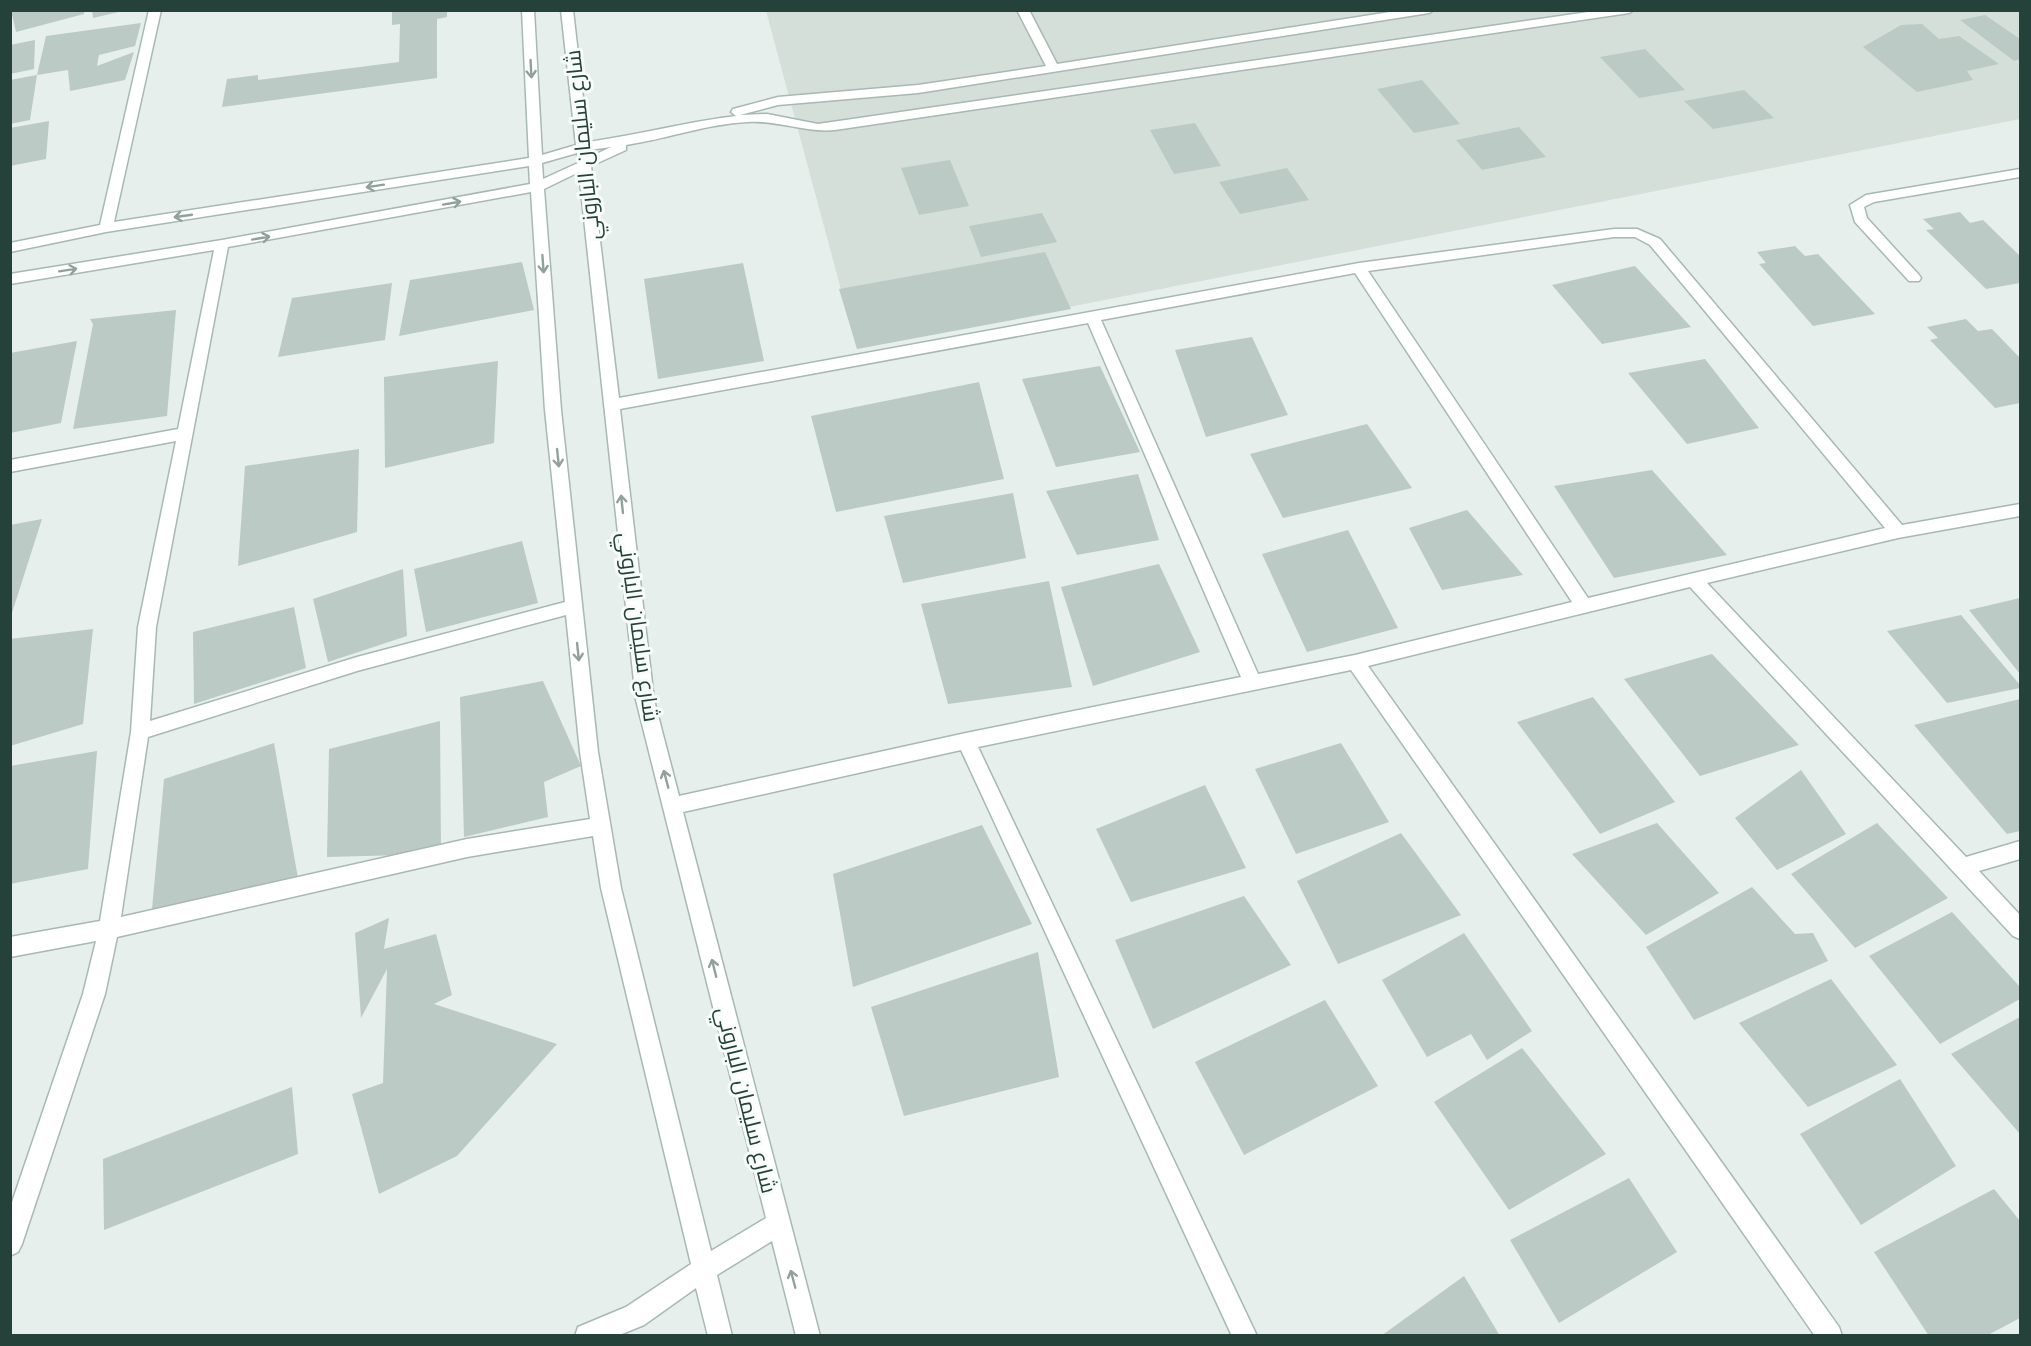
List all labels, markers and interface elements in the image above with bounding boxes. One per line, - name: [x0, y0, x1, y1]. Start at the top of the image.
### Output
- street label: شارع سليمان الباروني: [556, 48, 609, 242]
- one-way arrow: [526, 58, 537, 78]
- one-way arrow: [366, 181, 386, 192]
- one-way arrow: [442, 197, 462, 208]
- one-way arrow: [173, 211, 193, 222]
- one-way arrow: [250, 232, 270, 243]
- one-way arrow: [537, 253, 548, 273]
- one-way arrow: [58, 264, 78, 275]
- one-way arrow: [553, 447, 564, 467]
- one-way arrow: [616, 495, 627, 514]
- street label: شارع سليمان الباروني: [609, 530, 668, 724]
- one-way arrow: [573, 641, 584, 661]
- one-way arrow: [659, 770, 671, 789]
- one-way arrow: [707, 959, 719, 978]
- street label: شارع سليمان الباروني: [707, 1003, 786, 1197]
- one-way arrow: [787, 1270, 799, 1289]

